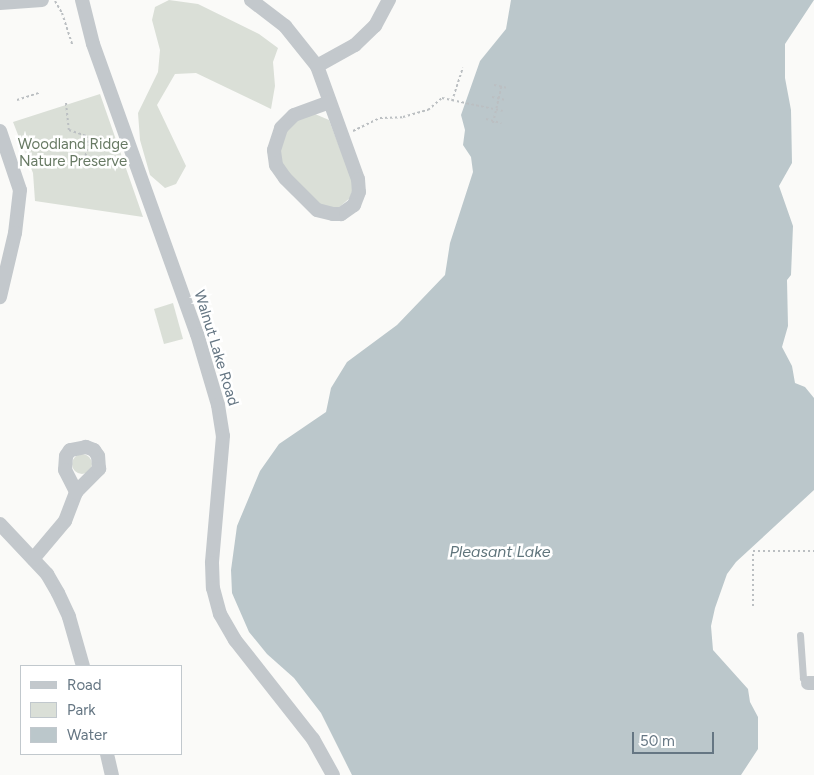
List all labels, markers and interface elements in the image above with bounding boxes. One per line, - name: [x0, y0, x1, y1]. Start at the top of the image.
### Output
- park label: Woodland Ridge Nature Preserve: [18, 135, 128, 170]
- street label: Walnut Lake Road: [190, 288, 242, 408]
- water label: Pleasant Lake: [450, 542, 550, 562]
- legend: [20, 665, 182, 755]
- text: Road: [67, 676, 102, 694]
- text: Park: [67, 701, 96, 719]
- scale bar: [634, 722, 716, 754]
- text: Water: [67, 726, 107, 744]
- text: 50 m: [640, 732, 675, 750]

